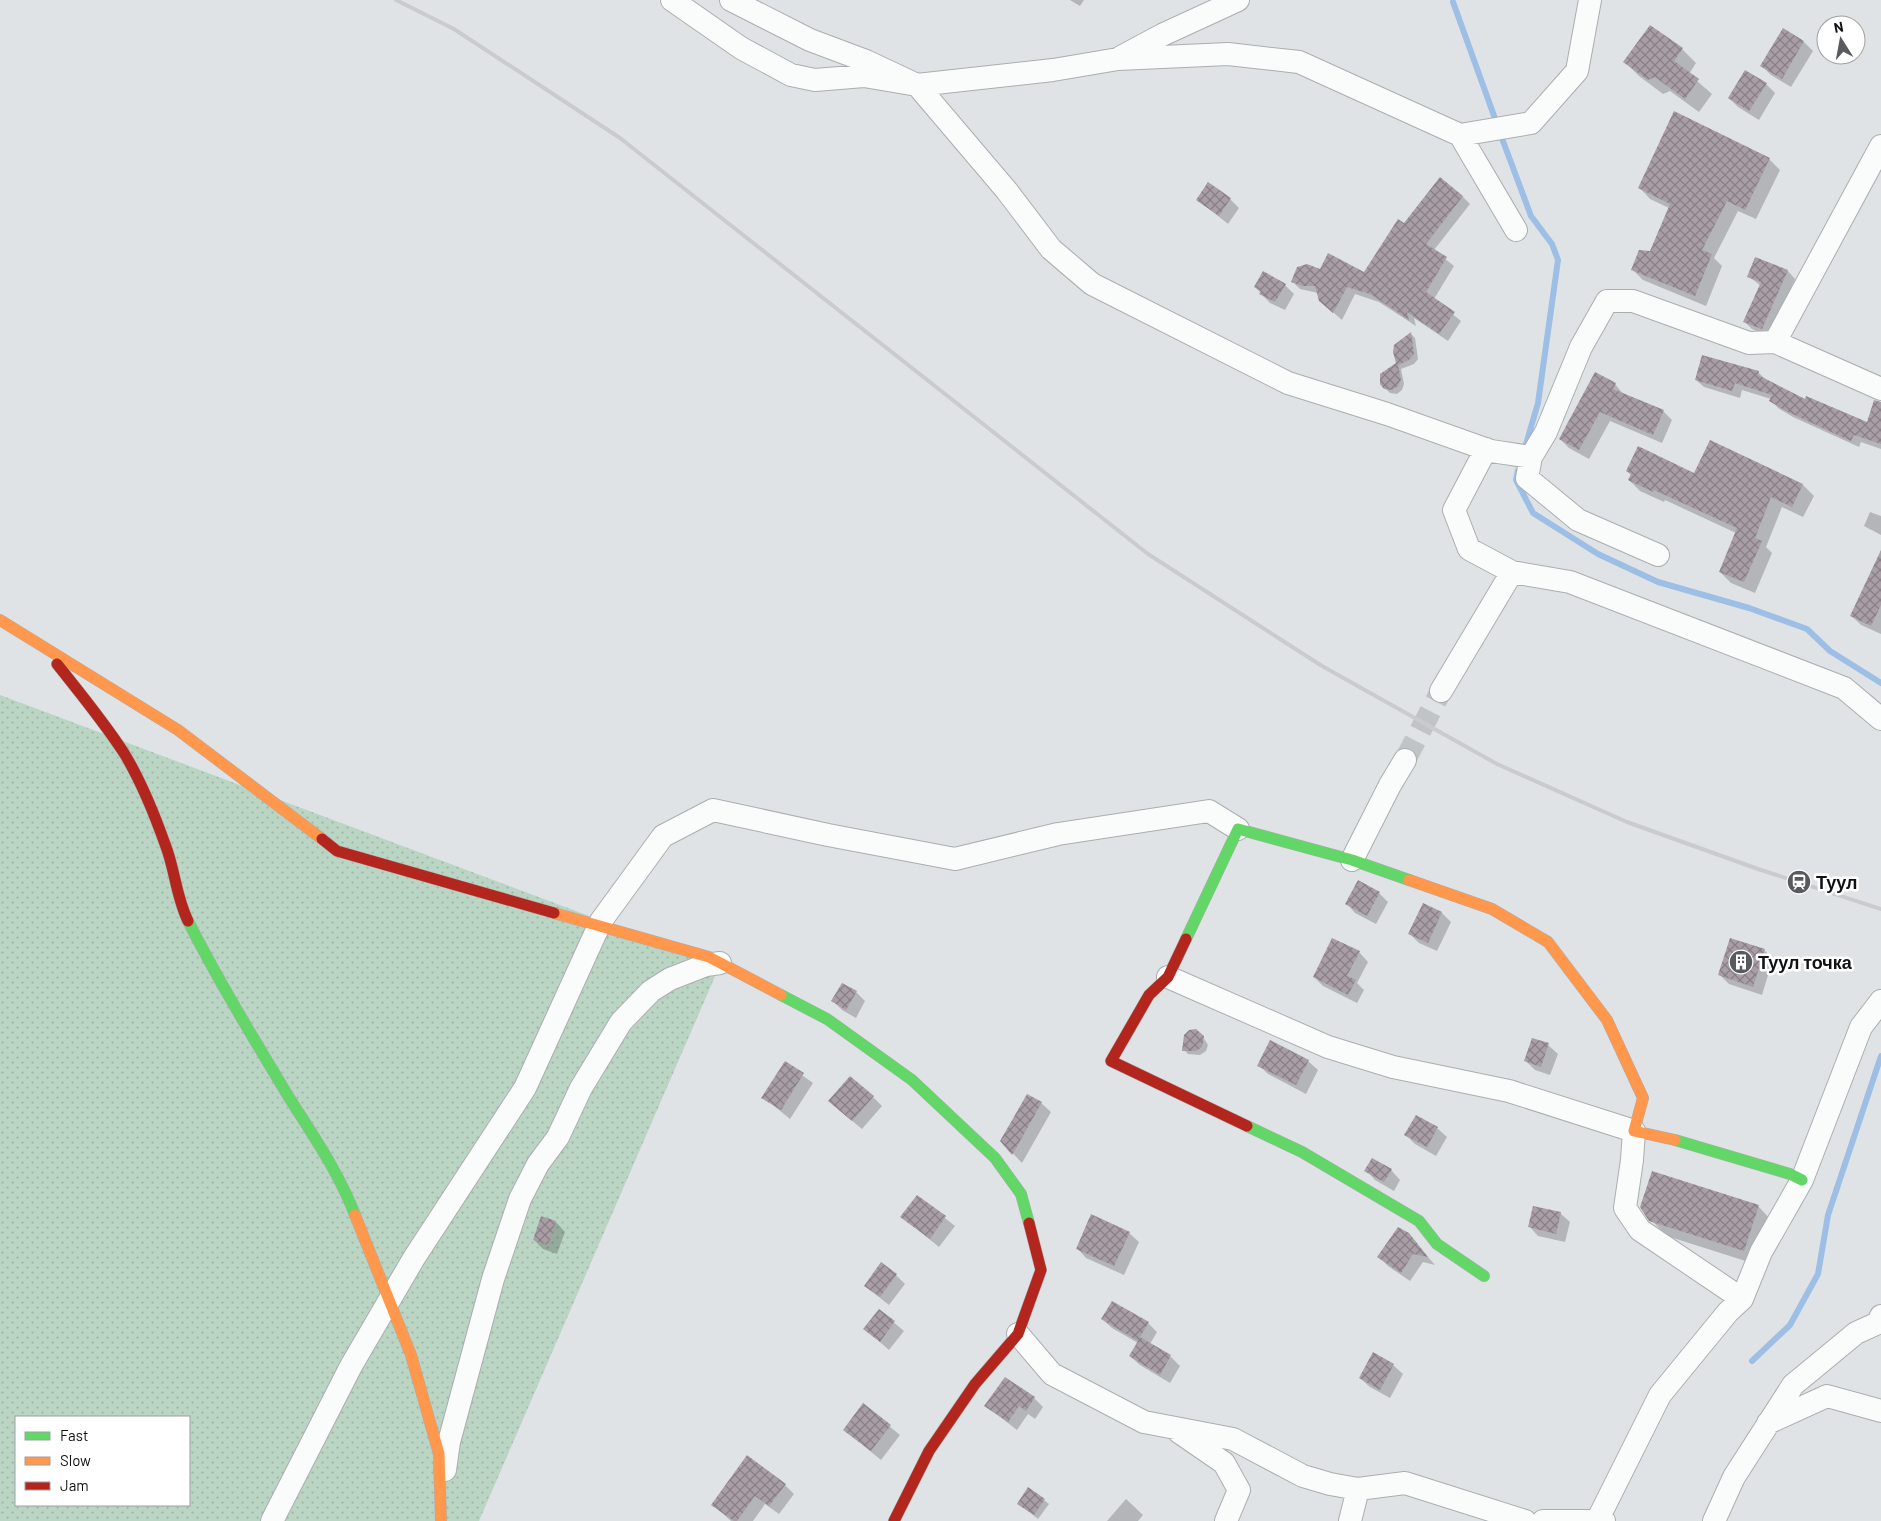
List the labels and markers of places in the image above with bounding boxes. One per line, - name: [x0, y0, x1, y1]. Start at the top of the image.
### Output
- station icon: Туул: [1786, 869, 1812, 895]
- place label: Туул: [1816, 871, 1858, 893]
- building icon: Туул точка: [1728, 949, 1754, 975]
- place label: Туул точка: [1758, 951, 1853, 973]

